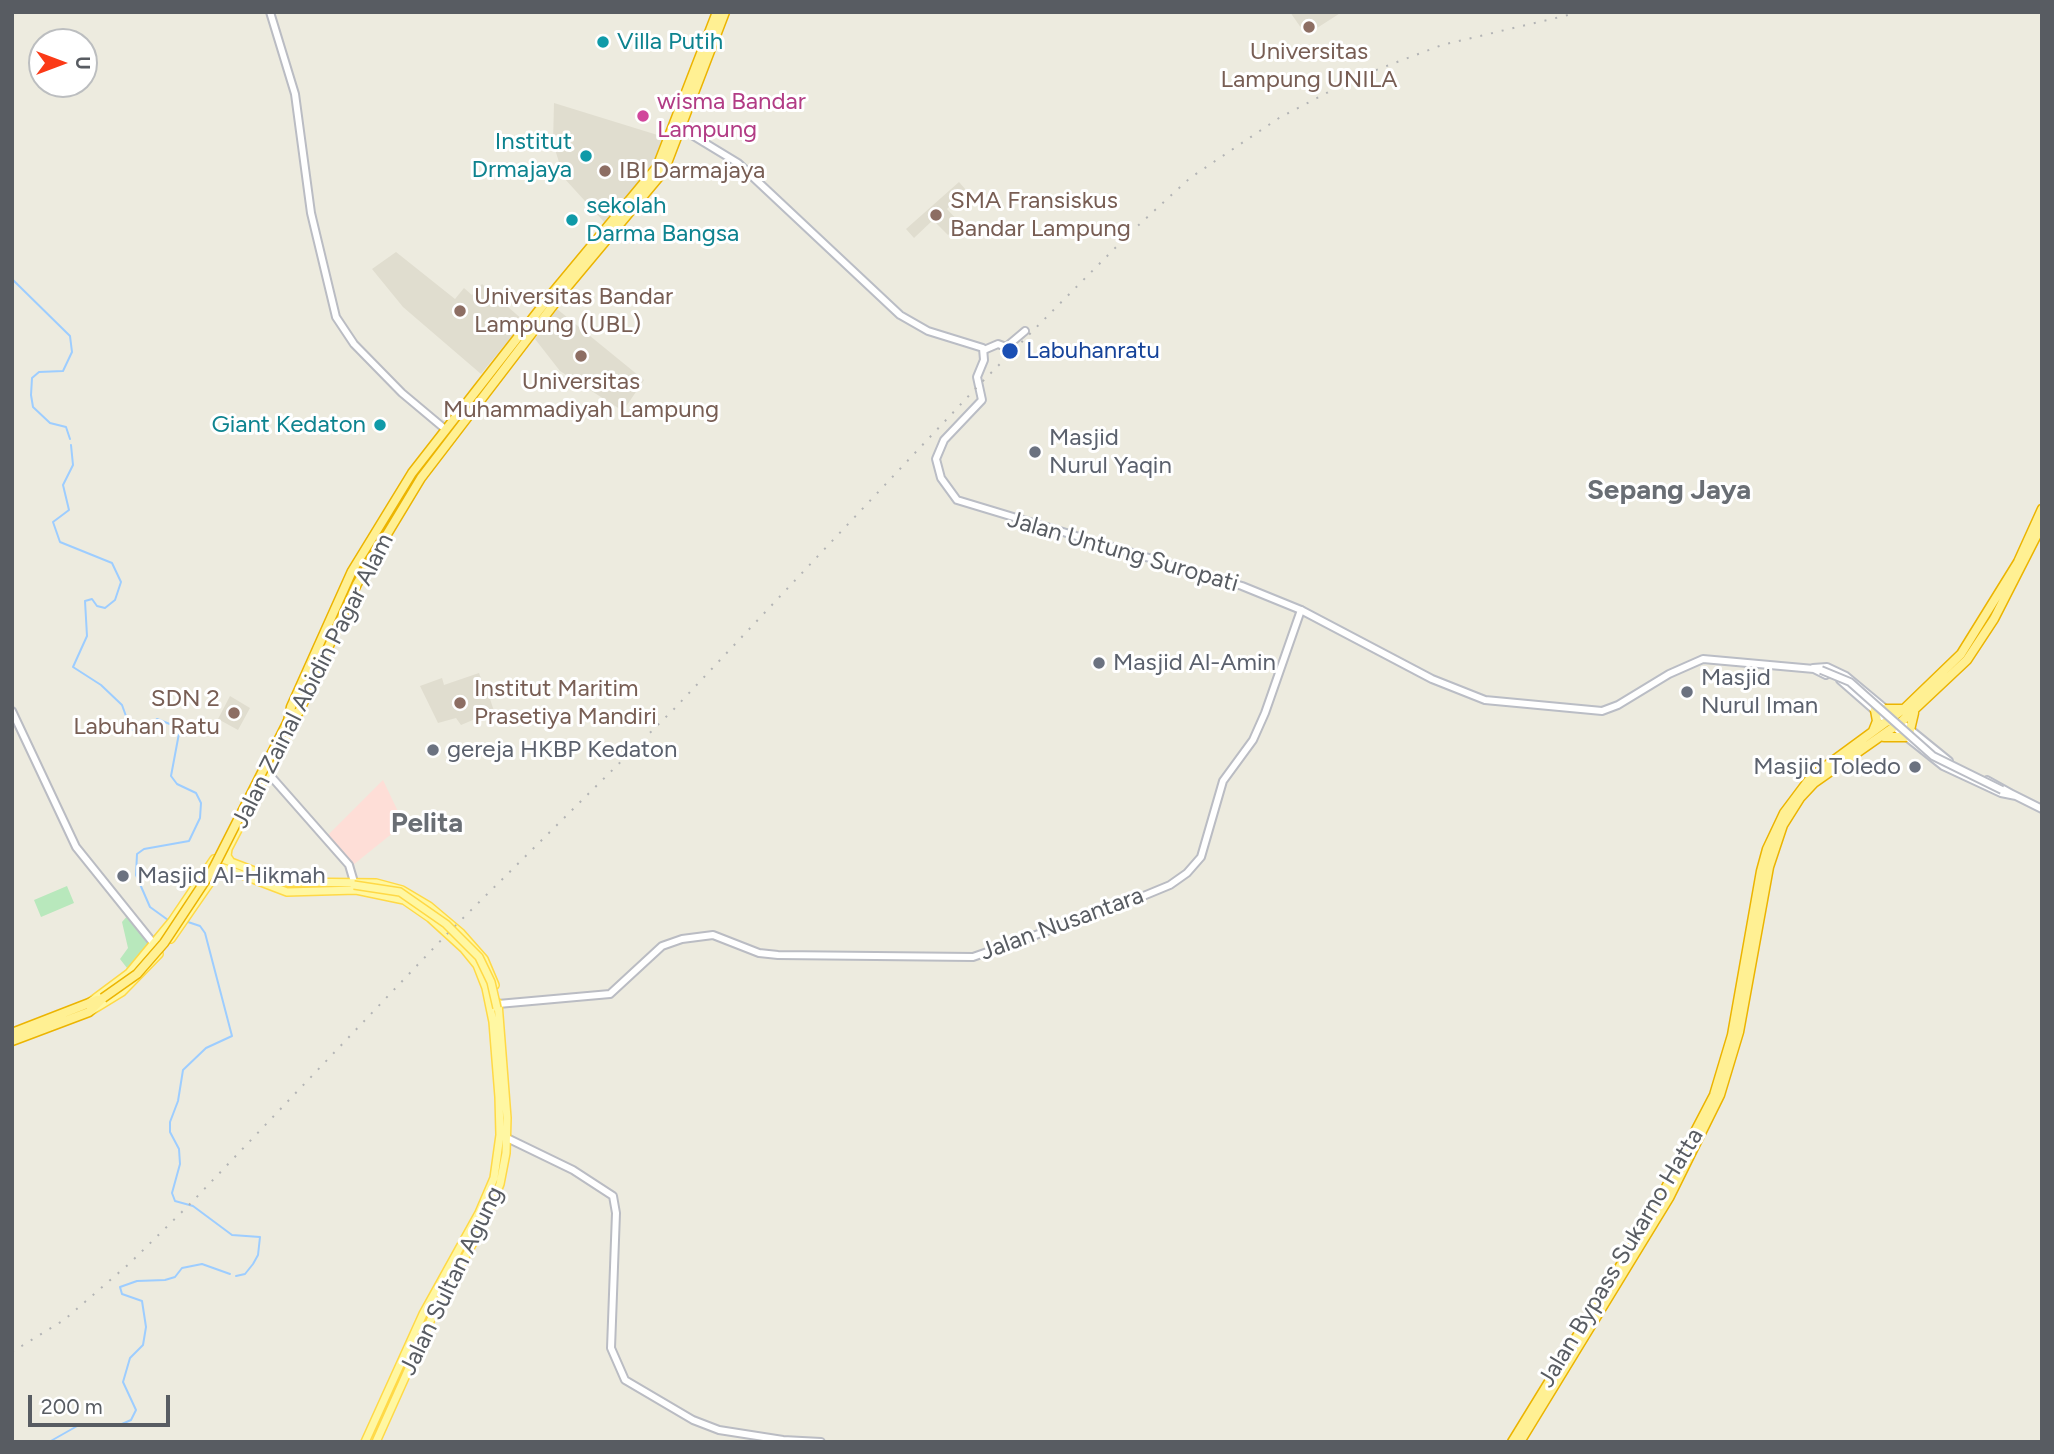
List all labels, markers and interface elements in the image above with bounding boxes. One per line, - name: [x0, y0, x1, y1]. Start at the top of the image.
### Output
- marker: Universitas Lampung UNILA: [1301, 19, 1317, 35]
- north arrow: [28, 28, 98, 98]
- place label: Villa Putih: [617, 28, 723, 56]
- marker: Villa Putih: [595, 34, 611, 50]
- place label: Universitas Lampung UNILA: [1221, 38, 1397, 94]
- text: U: [71, 56, 94, 70]
- place label: wisma Bandar Lampung: [657, 88, 806, 144]
- marker: wisma Bandar Lampung: [635, 108, 651, 124]
- place label: Institut Drmajaya: [472, 128, 572, 184]
- marker: Institut Drmajaya: [578, 148, 594, 164]
- place label: IBI Darmajaya: [619, 157, 765, 185]
- marker: IBI Darmajaya: [597, 163, 613, 179]
- place label: SMA Fransiskus Bandar Lampung: [950, 187, 1131, 243]
- place label: sekolah Darma Bangsa: [586, 192, 739, 248]
- marker: SMA Fransiskus Bandar Lampung: [928, 207, 944, 223]
- marker: sekolah Darma Bangsa: [564, 212, 580, 228]
- place label: Universitas Bandar Lampung (UBL): [474, 283, 673, 339]
- marker: Universitas Bandar Lampung (UBL): [452, 303, 468, 319]
- place label: Labuhanratu: [1026, 337, 1160, 365]
- marker: Labuhanratu: [1000, 341, 1020, 361]
- marker: Universitas Muhammadiyah Lampung: [573, 348, 589, 364]
- place label: Universitas Muhammadiyah Lampung: [443, 368, 719, 424]
- place label: Giant Kedaton: [211, 411, 366, 439]
- marker: Giant Kedaton: [372, 417, 388, 433]
- place label: Masjid Nurul Yaqin: [1049, 424, 1172, 480]
- marker: Masjid Nurul Yaqin: [1027, 444, 1043, 460]
- district label: Sepang Jaya: [1587, 474, 1751, 508]
- street label: Jalan Untung Suropati: [1004, 505, 1242, 599]
- street label: Jalan Zainal Abidin Pagar Alam: [226, 529, 400, 833]
- place label: Masjid Al-Amin: [1113, 649, 1276, 677]
- marker: Masjid Al-Amin: [1091, 655, 1107, 671]
- place label: Masjid Nurul Iman: [1701, 664, 1818, 720]
- place label: Institut Maritim Prasetiya Mandiri: [474, 675, 657, 731]
- marker: Masjid Nurul Iman: [1679, 684, 1695, 700]
- place label: SDN 2 Labuhan Ratu: [73, 685, 220, 741]
- marker: Institut Maritim Prasetiya Mandiri: [452, 695, 468, 711]
- marker: SDN 2 Labuhan Ratu: [226, 705, 242, 721]
- place label: gereja HKBP Kedaton: [447, 736, 677, 764]
- marker: gereja HKBP Kedaton: [425, 742, 441, 758]
- place label: Masjid Toledo: [1753, 753, 1901, 781]
- marker: Masjid Toledo: [1907, 759, 1923, 775]
- district label: Pelita: [391, 807, 463, 841]
- place label: Masjid Al-Hikmah: [137, 862, 326, 890]
- marker: Masjid Al-Hikmah: [115, 868, 131, 884]
- street label: Jalan Nusantara: [976, 881, 1148, 967]
- street label: Jalan Bypass Sukarno Hatta: [1532, 1123, 1710, 1393]
- street label: Jalan Sultan Agung: [394, 1182, 510, 1380]
- scale bar: [32, 1380, 173, 1424]
- text: 200 m: [41, 1394, 103, 1419]

